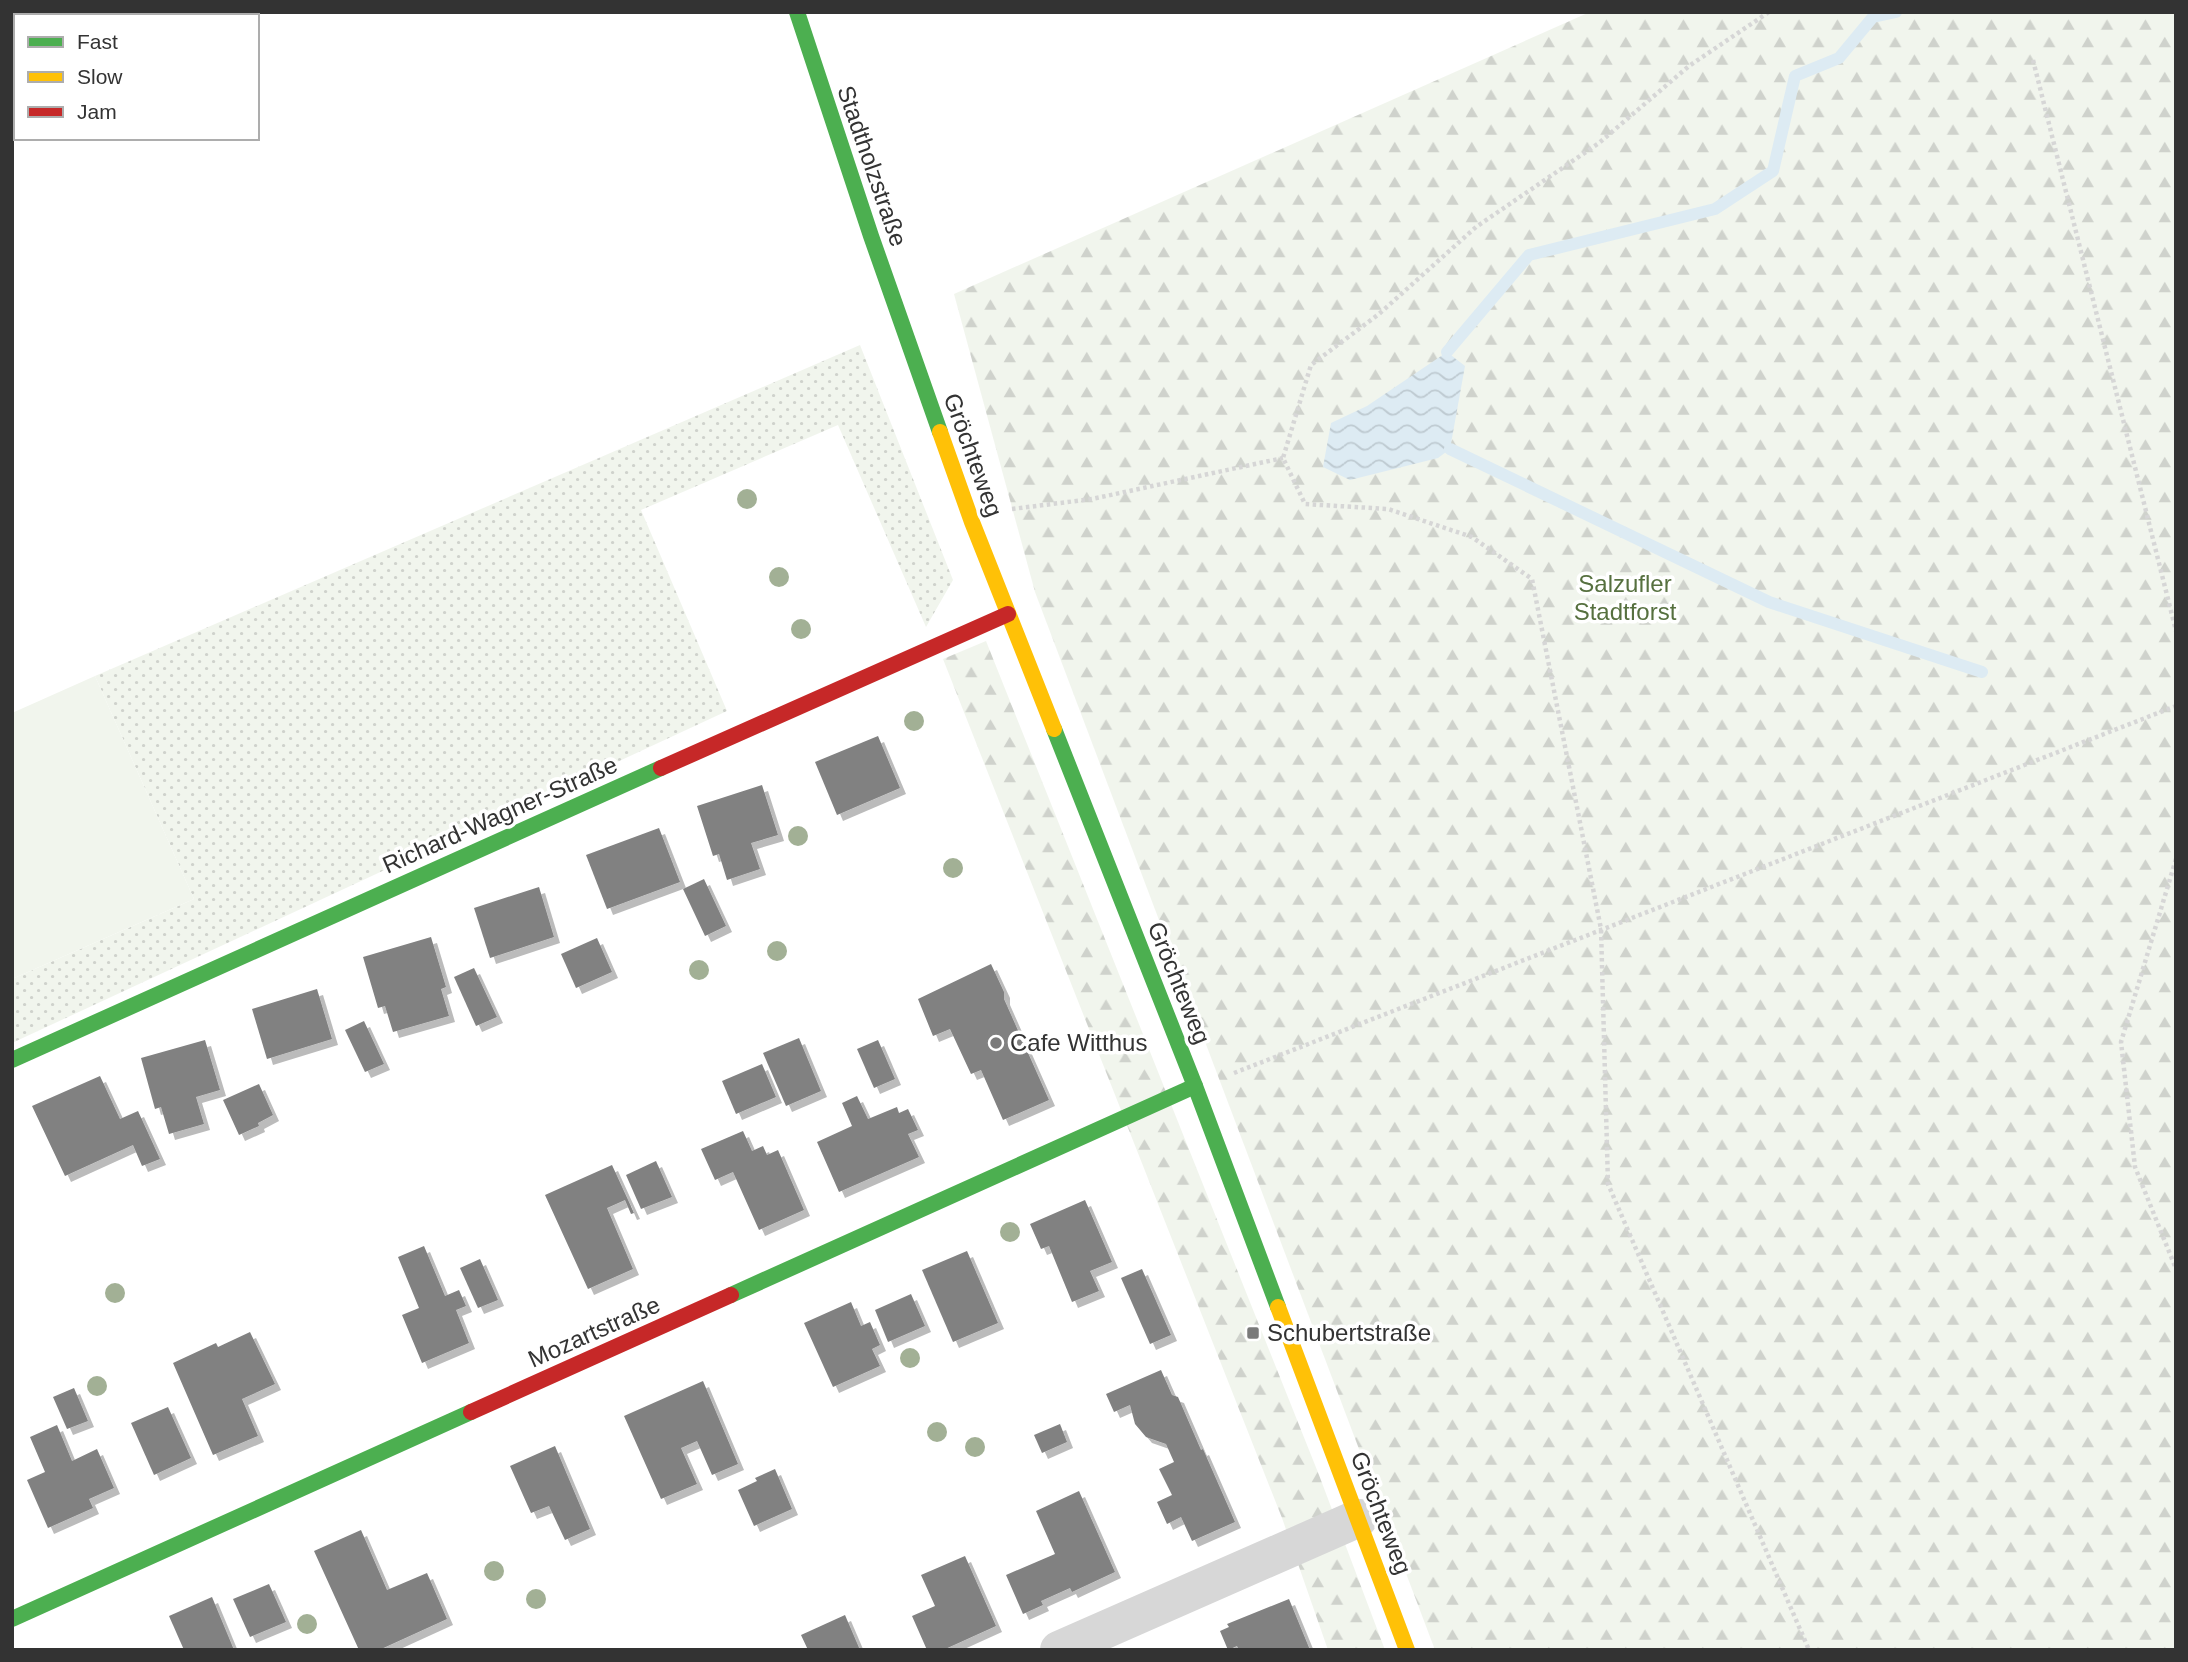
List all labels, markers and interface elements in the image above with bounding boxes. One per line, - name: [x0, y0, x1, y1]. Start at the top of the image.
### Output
- legend: [14, 14, 259, 140]
- text: Fast: [77, 30, 118, 53]
- text: Slow: [77, 65, 123, 88]
- street label: Stadtholzstraße: [832, 82, 913, 250]
- text: Jam: [77, 100, 117, 123]
- street label: Gröchteweg: [939, 389, 1008, 520]
- park label: Salzufler Stadtforst: [1574, 570, 1677, 625]
- street label: Richard-Wagner-Straße: [378, 751, 621, 879]
- street label: Gröchteweg: [1143, 918, 1216, 1048]
- place label: Cafe Witthus: [1010, 1029, 1147, 1056]
- marker: Cafe Witthus: [988, 1035, 1004, 1051]
- street label: Mozartstraße: [524, 1290, 664, 1373]
- place label: Schubertstraße: [1267, 1319, 1431, 1346]
- marker: Schubertstraße: [1245, 1325, 1261, 1341]
- street label: Gröchteweg: [1346, 1448, 1417, 1578]

